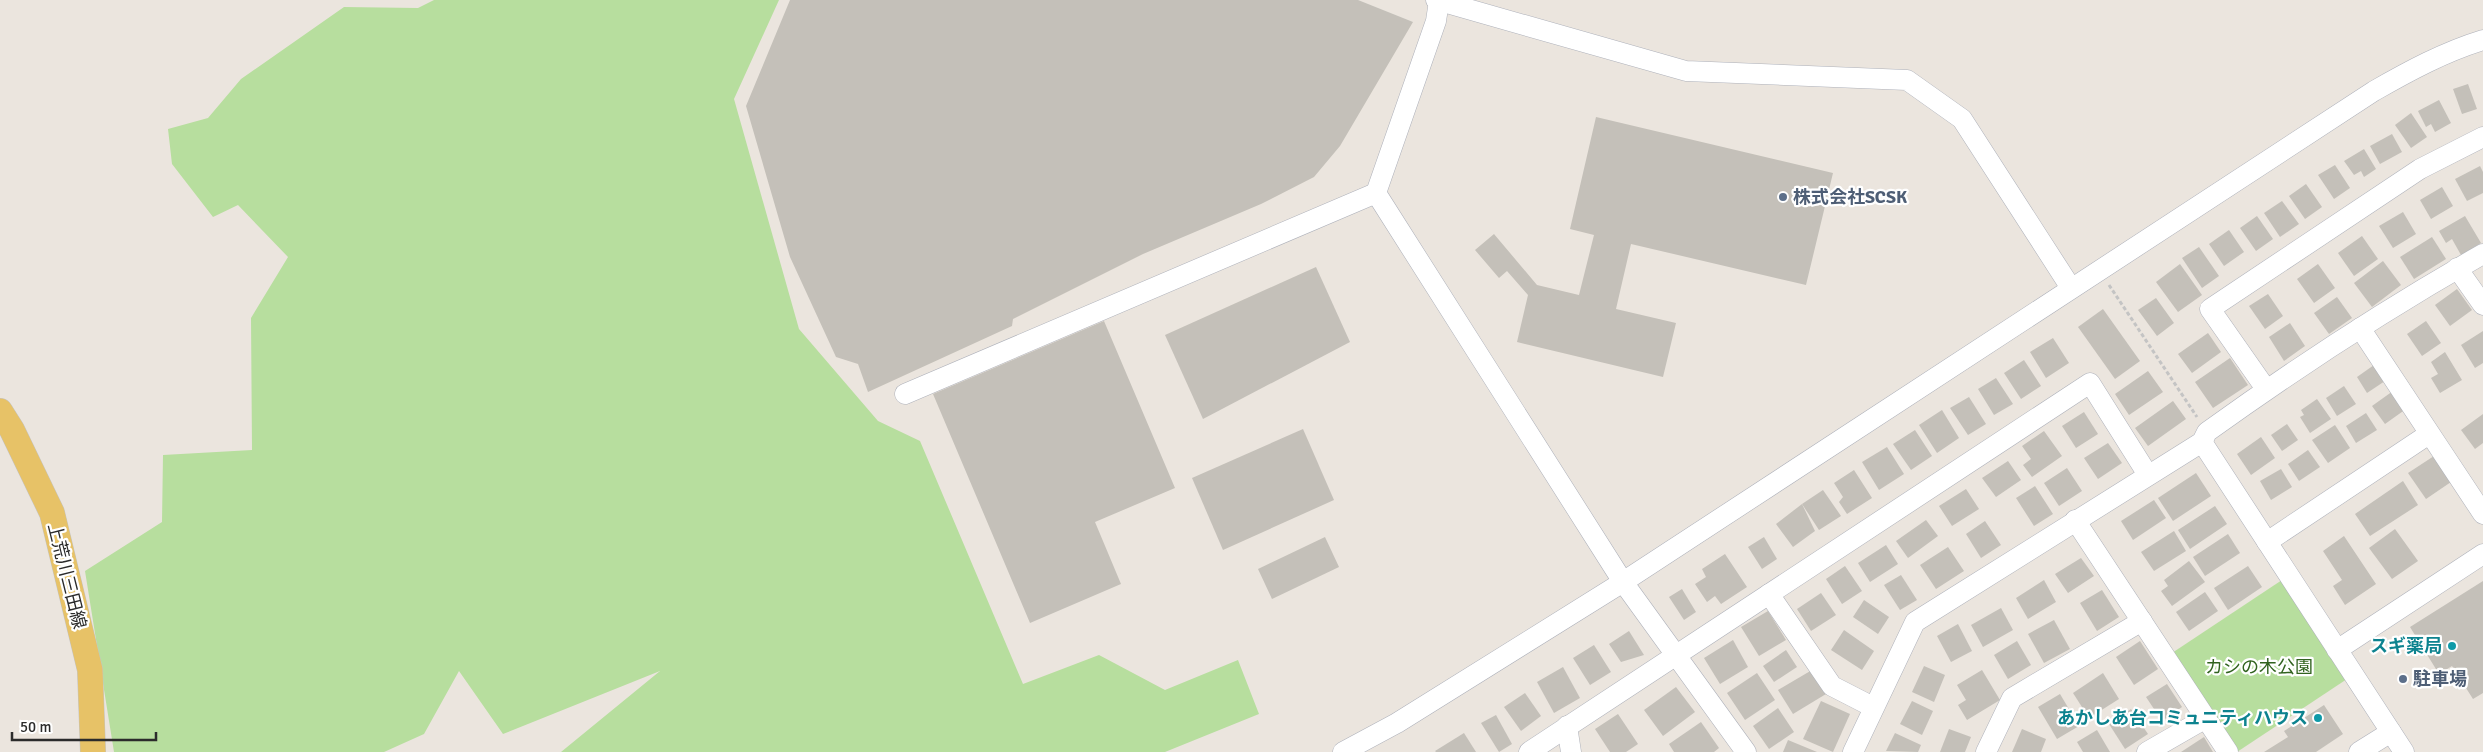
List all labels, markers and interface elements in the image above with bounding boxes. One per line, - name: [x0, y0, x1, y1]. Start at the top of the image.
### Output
- place label: 株式会社SCSK: [1793, 186, 1908, 208]
- marker: 株式会社SCSK: [1777, 191, 1789, 203]
- street label: 上荒川三田線: [43, 521, 91, 631]
- place label: スギ薬局: [2370, 635, 2442, 657]
- marker: スギ薬局: [2446, 640, 2458, 652]
- park label: カシの木公園: [2205, 656, 2313, 678]
- place label: 駐車場: [2413, 668, 2467, 690]
- marker: 駐車場: [2397, 673, 2409, 685]
- place label: あかしあ台コミュニティハウス: [2057, 707, 2308, 729]
- scale bar: [12, 710, 156, 742]
- marker: あかしあ台コミュニティハウス: [2312, 712, 2324, 724]
- text: 50 m: [20, 718, 51, 736]

